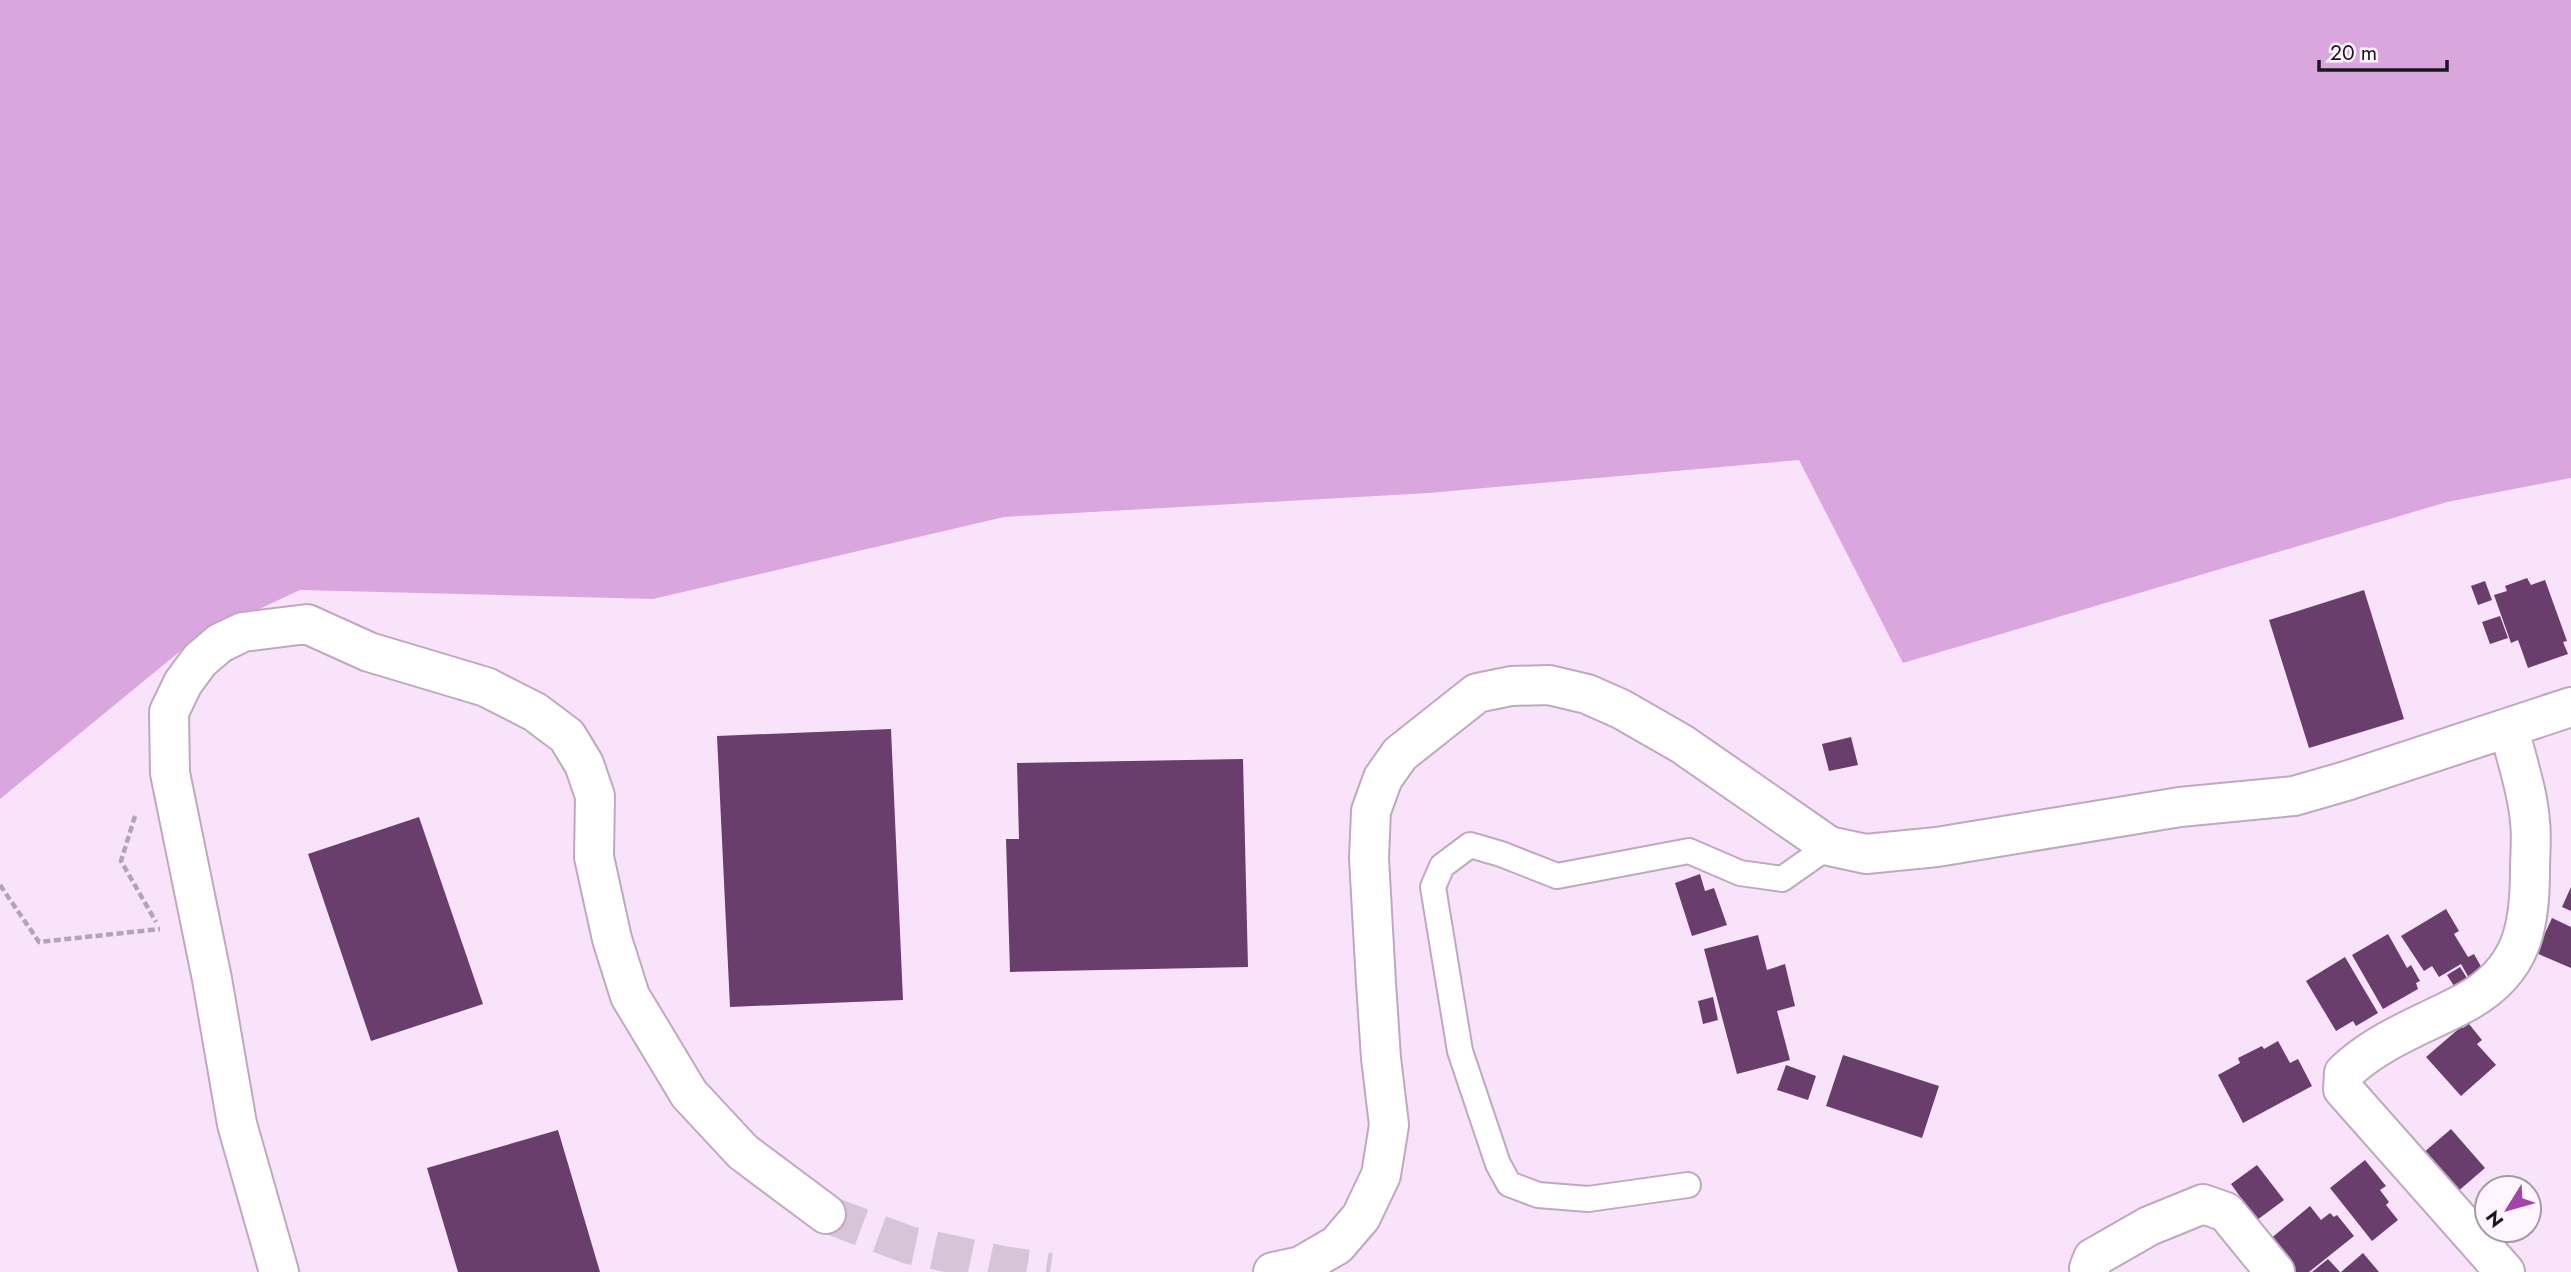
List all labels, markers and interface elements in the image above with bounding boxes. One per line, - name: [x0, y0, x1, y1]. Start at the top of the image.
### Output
- scale bar: [2319, 28, 2447, 72]
- text: 20 m: [2330, 38, 2377, 68]
- north arrow: [2473, 1174, 2543, 1244]
- text: N: [2479, 1205, 2510, 1233]

